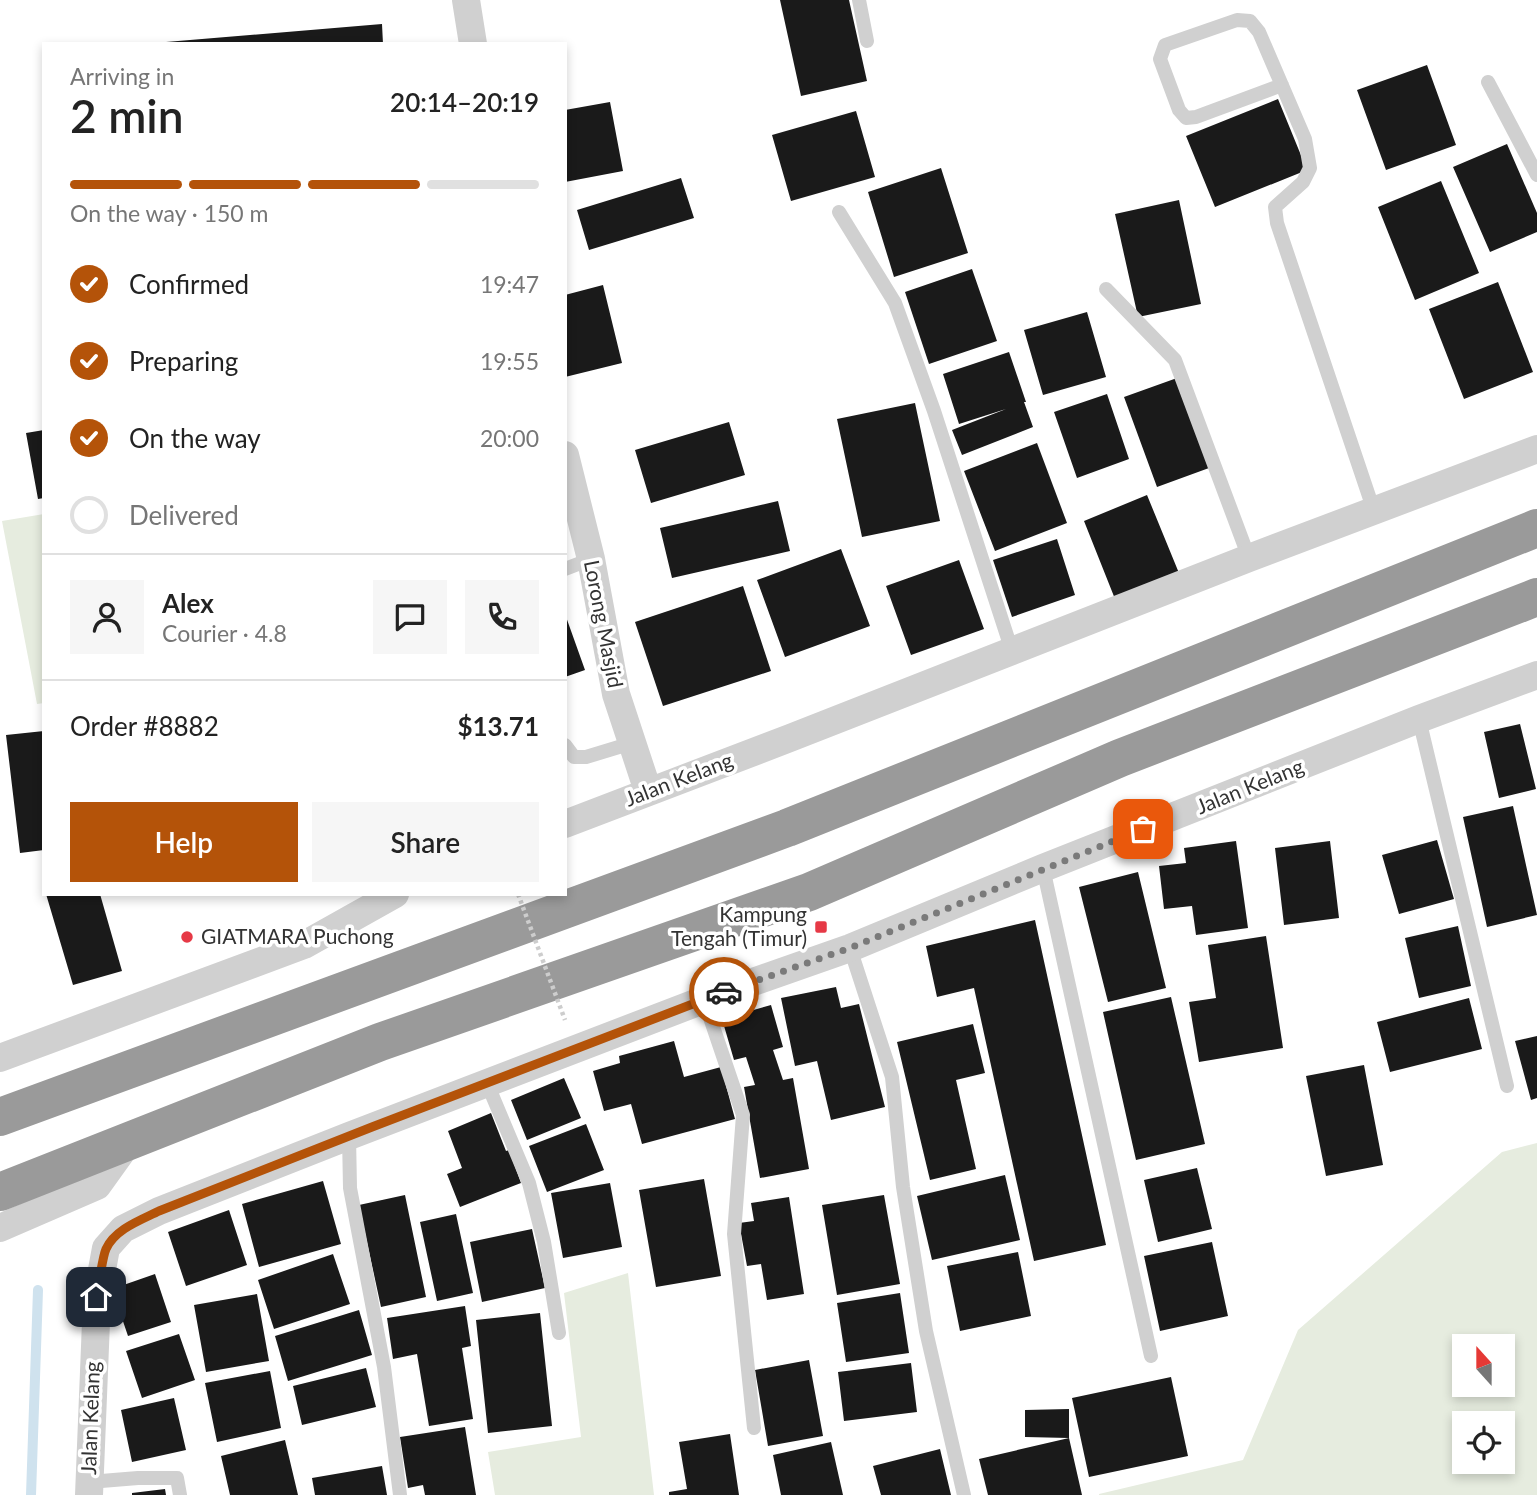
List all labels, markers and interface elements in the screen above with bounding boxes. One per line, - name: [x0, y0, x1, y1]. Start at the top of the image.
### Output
- text: Arriving in: [70, 62, 174, 90]
- text: 20:14–20:19: [390, 86, 539, 118]
- text: 2 min: [70, 88, 184, 143]
- text: On the way · 150 m: [70, 199, 269, 227]
- icon: check: [70, 265, 108, 303]
- text: Confirmed: [129, 268, 249, 300]
- text: 19:47: [480, 270, 539, 298]
- icon: check: [70, 342, 108, 380]
- text: Preparing: [129, 345, 238, 377]
- text: 19:55: [480, 347, 539, 375]
- icon: check: [70, 419, 108, 457]
- text: On the way: [129, 422, 261, 454]
- text: 20:00: [480, 424, 539, 452]
- text: Delivered: [129, 499, 239, 531]
- street label: Lorong Masjid: [580, 558, 629, 690]
- button: person: [70, 580, 144, 654]
- button: chat: [373, 580, 447, 654]
- button: phone: [465, 580, 539, 654]
- text: Alex: [162, 587, 214, 619]
- text: Courier · 4.8: [162, 619, 287, 647]
- text: Order #8882: [70, 710, 219, 742]
- text: $13.71: [457, 710, 539, 742]
- street label: Jalan Kelang: [621, 747, 736, 811]
- street label: Jalan Kelang: [1192, 753, 1307, 818]
- pin: [1113, 799, 1173, 859]
- button: Help: [70, 802, 298, 882]
- button: Share: [312, 802, 539, 882]
- icon: bag: [1124, 810, 1162, 848]
- place label: Kampung Tengah (Timur): [671, 901, 807, 950]
- marker: Kampung Tengah (Timur): [813, 919, 829, 935]
- place label: GIATMARA Puchong: [201, 923, 394, 948]
- marker: GIATMARA Puchong: [179, 929, 195, 945]
- courier: [689, 957, 759, 1027]
- icon: car: [705, 973, 743, 1011]
- pin: [66, 1267, 126, 1327]
- icon: home: [77, 1278, 115, 1316]
- north arrow: [1452, 1334, 1516, 1396]
- map controls: [1452, 1334, 1515, 1474]
- street label: Jalan Kelang: [75, 1361, 104, 1475]
- button: locate: [1452, 1411, 1515, 1474]

